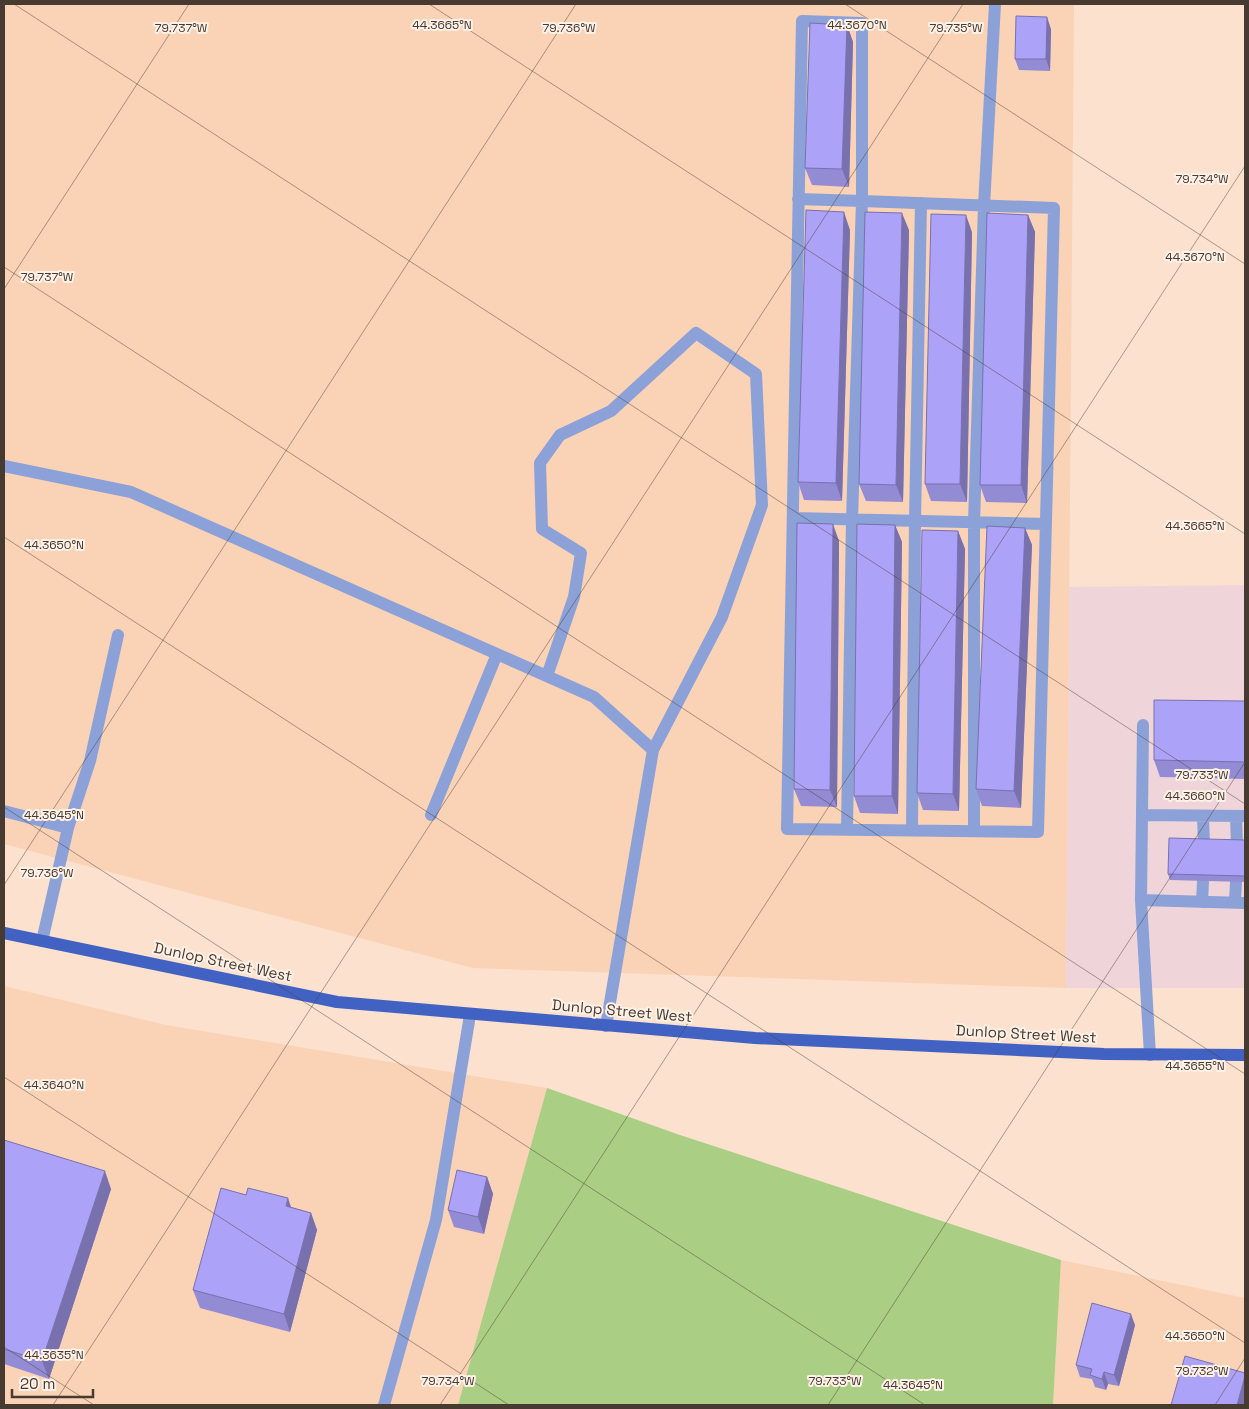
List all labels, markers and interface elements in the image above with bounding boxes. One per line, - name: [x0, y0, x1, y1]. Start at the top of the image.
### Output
- text: 44.3665°N: [412, 17, 472, 33]
- text: 44.3670°N: [827, 17, 887, 33]
- text: 79.737°W: [155, 20, 208, 36]
- text: 79.736°W: [542, 20, 596, 36]
- text: 79.735°W: [930, 20, 983, 36]
- text: 79.734°W: [1175, 171, 1229, 187]
- text: 44.3670°N: [1165, 249, 1225, 265]
- text: 79.737°W: [21, 269, 74, 285]
- text: 44.3665°N: [1165, 518, 1225, 534]
- text: 44.3650°N: [24, 537, 84, 553]
- text: 79.733°W: [1176, 767, 1229, 783]
- text: 44.3660°N: [1165, 788, 1225, 804]
- text: 44.3645°N: [24, 807, 84, 823]
- text: 79.736°W: [20, 865, 74, 881]
- street label: Dunlop Street West: [152, 938, 294, 985]
- street label: Dunlop Street West: [551, 995, 693, 1026]
- street label: Dunlop Street West: [955, 1020, 1097, 1047]
- text: 44.3655°N: [1165, 1058, 1225, 1074]
- text: 44.3640°N: [24, 1077, 84, 1093]
- text: 44.3650°N: [1165, 1328, 1225, 1344]
- text: 44.3635°N: [24, 1347, 84, 1363]
- text: 79.732°W: [1176, 1363, 1229, 1379]
- scale bar: [12, 1366, 94, 1398]
- text: 79.734°W: [421, 1373, 475, 1389]
- text: 79.733°W: [809, 1373, 862, 1389]
- text: 20 m: [20, 1374, 55, 1393]
- text: 44.3645°N: [883, 1377, 943, 1393]

